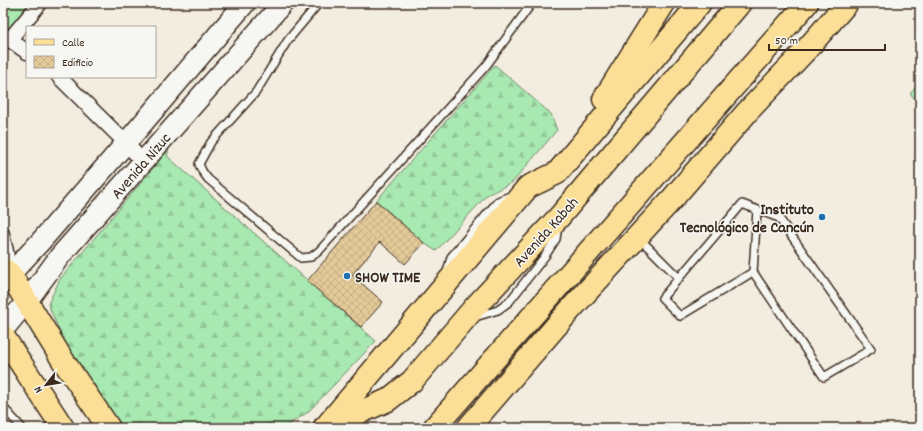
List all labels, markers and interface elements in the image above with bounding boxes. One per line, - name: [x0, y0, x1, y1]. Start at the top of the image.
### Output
- legend: [26, 26, 156, 78]
- scale bar: [769, 26, 885, 52]
- text: 50 m: [775, 33, 798, 50]
- text: Calle: [62, 35, 85, 52]
- text: Edificio: [62, 55, 93, 72]
- street label: Avenida Nizuc: [106, 128, 177, 205]
- street label: Avenida Kabah: [509, 192, 585, 273]
- place label: Instituto Tecnológico de Cancún: [680, 199, 814, 240]
- marker: Instituto Tecnológico de Cancún: [817, 212, 827, 222]
- place label: SHOW TIME: [355, 267, 421, 290]
- marker: SHOW TIME: [342, 271, 352, 281]
- north arrow: [26, 365, 66, 405]
- text: N: [31, 382, 47, 396]

